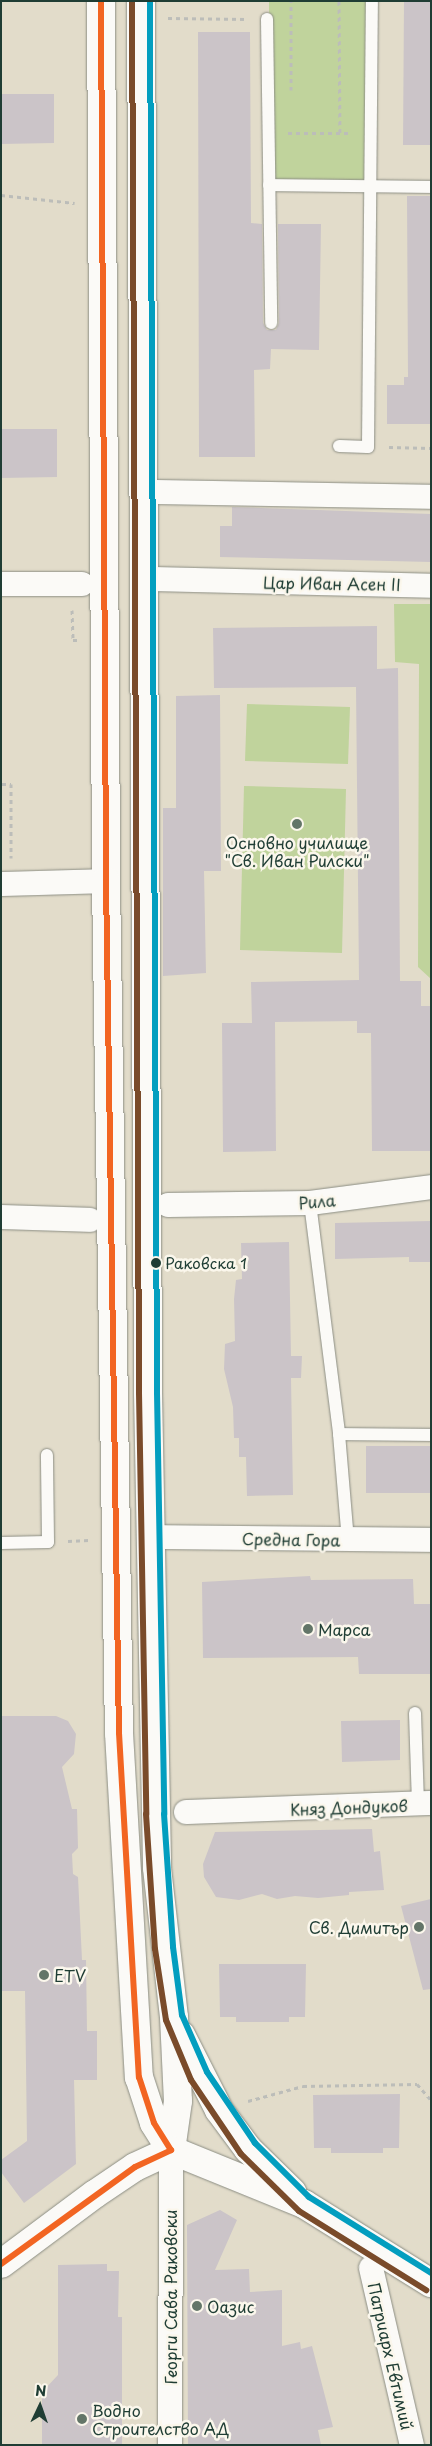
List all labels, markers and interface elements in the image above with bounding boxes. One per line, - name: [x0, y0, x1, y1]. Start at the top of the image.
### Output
- street label: Цар Иван Асен II: [262, 572, 402, 594]
- marker: Основно училище "Св. Иван Рилски": [291, 818, 303, 830]
- place label: Основно училище "Св. Иван Рилски": [224, 832, 370, 870]
- street label: Рила: [298, 1190, 336, 1212]
- place label: Раковска 1: [165, 1254, 247, 1272]
- marker: Раковска 1: [151, 1258, 161, 1268]
- street label: Средна Гора: [241, 1529, 341, 1549]
- place label: Марса: [318, 1619, 370, 1639]
- marker: Марса: [302, 1623, 314, 1635]
- street label: Княз Дондуков: [289, 1795, 409, 1819]
- place label: Св. Димитър: [309, 1917, 409, 1937]
- marker: Св. Димитър: [413, 1921, 425, 1933]
- place label: ETV: [54, 1965, 86, 1985]
- marker: ETV: [38, 1969, 50, 1981]
- street label: Георги Сава Раковски: [160, 2209, 180, 2385]
- street label: Патриарх Евтимий: [365, 2280, 417, 2432]
- place label: Оазис: [207, 2296, 254, 2316]
- marker: Оазис: [191, 2300, 203, 2312]
- text: N: [35, 2380, 47, 2401]
- north arrow: [15, 2381, 65, 2431]
- place label: Водно Строителство АД: [92, 2400, 229, 2438]
- marker: Водно Строителство АД: [76, 2413, 88, 2425]

